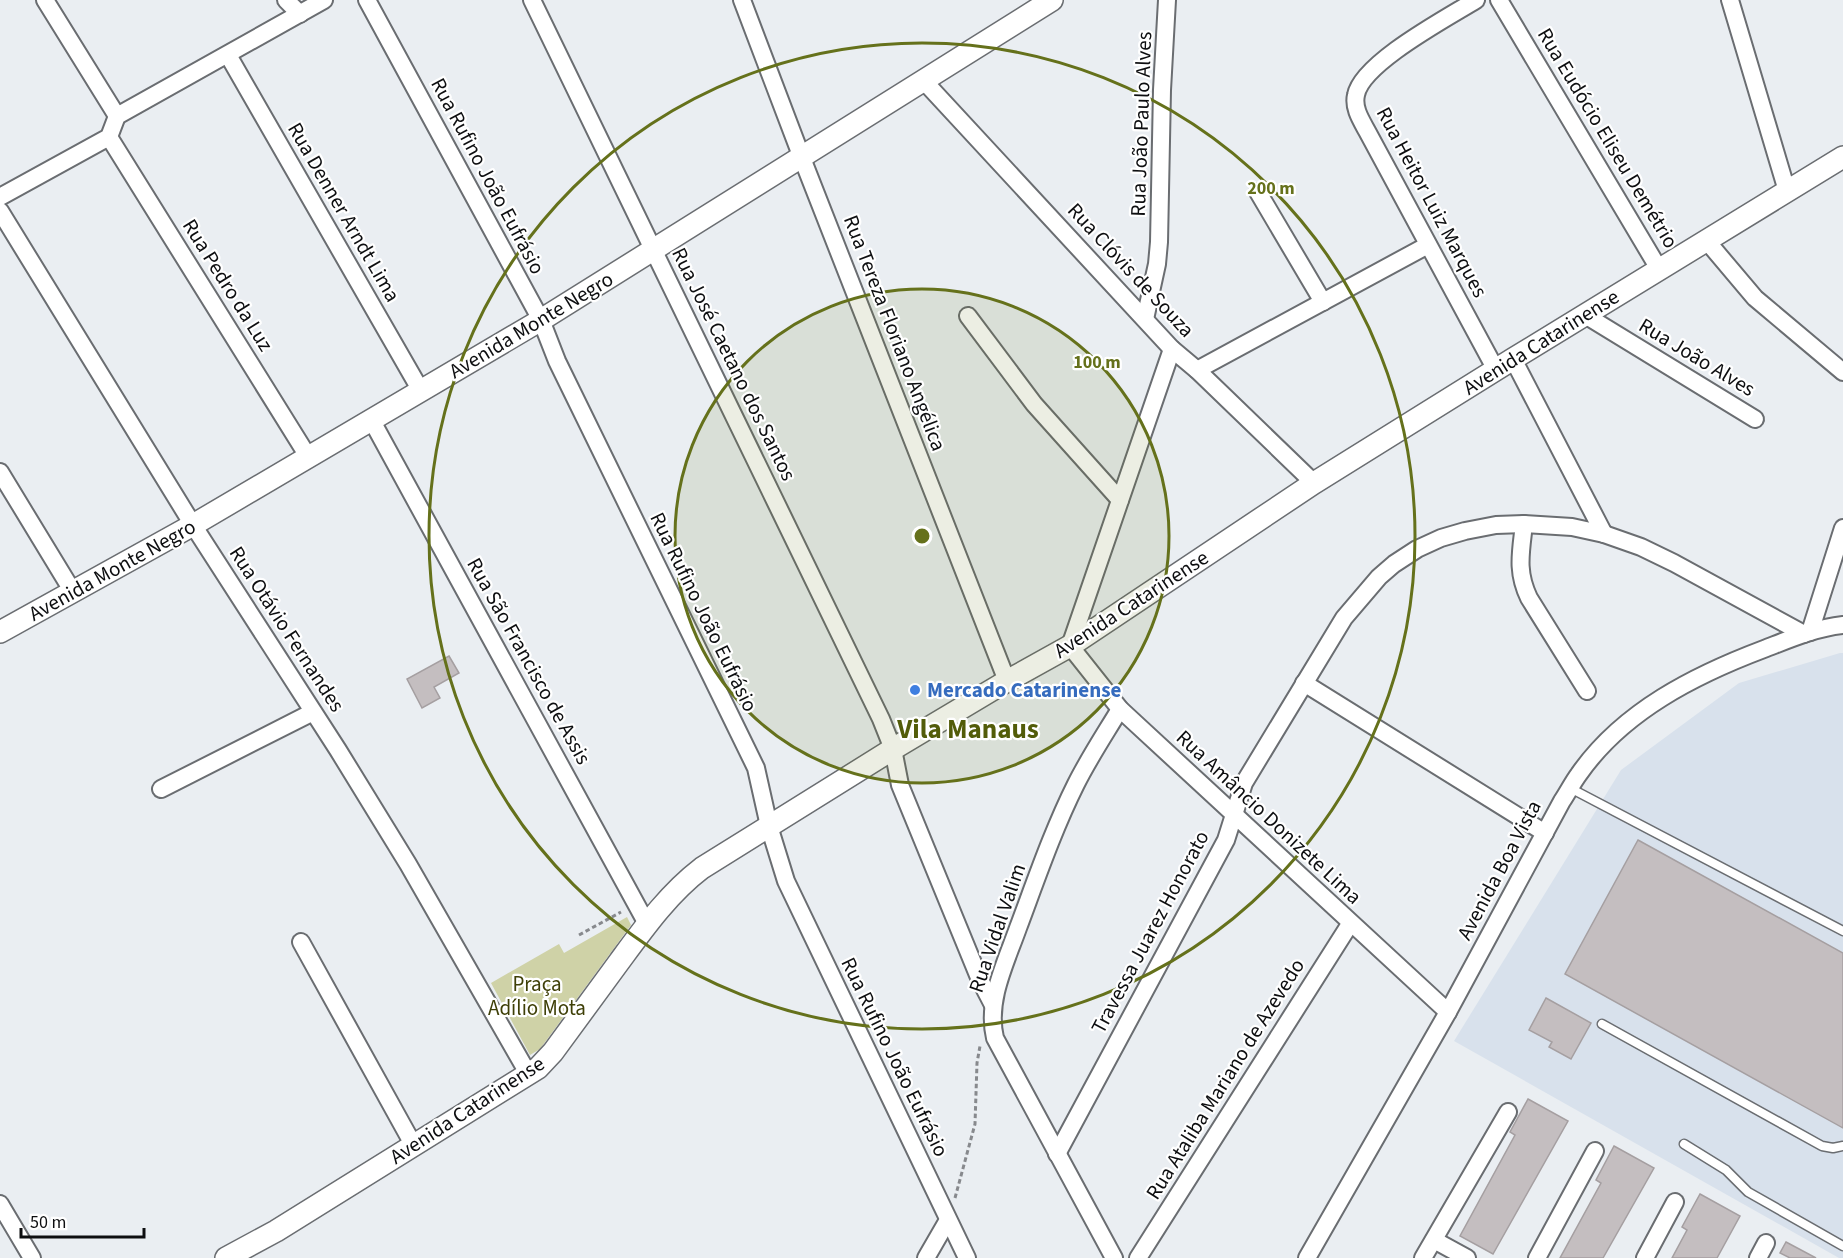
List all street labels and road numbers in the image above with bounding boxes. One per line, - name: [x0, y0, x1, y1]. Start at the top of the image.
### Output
- street label: Rua Eudócio Eliseu Demétrio: [1530, 22, 1686, 254]
- street label: Rua João Paulo Alves: [1123, 31, 1159, 217]
- street label: Rua Rufino João Eufrásio: [423, 72, 553, 280]
- street label: Rua Heitor Luiz Marques: [1369, 101, 1495, 303]
- street label: Rua Denner Arndt Lima: [280, 117, 408, 307]
- street label: Rua Clóvis de Souza: [1061, 196, 1201, 344]
- street label: Rua Tereza Floriano Angélica: [836, 211, 954, 455]
- street label: Rua Pedro da Luz: [175, 213, 281, 357]
- street label: Rua José Caetano dos Santos: [664, 242, 804, 486]
- street label: Avenida Monte Negro: [443, 264, 619, 386]
- street label: Avenida Catarinense: [1457, 282, 1625, 402]
- street label: Rua João Alves: [1633, 310, 1761, 404]
- street label: Rua Rufino João Eufrásio: [643, 507, 765, 717]
- street label: Avenida Monte Negro: [23, 512, 201, 628]
- street label: Rua Otávio Fernandes: [222, 540, 352, 718]
- street label: Avenida Catarinense: [1048, 543, 1214, 665]
- street label: Rua São Francisco de Assis: [460, 552, 599, 770]
- street label: Rua Amâncio Donizete Lima: [1170, 723, 1368, 911]
- street label: Avenida Boa Vista: [1450, 795, 1548, 945]
- street label: Travessa Juarez Honorato: [1084, 825, 1216, 1039]
- street label: Rua Vidal Valim: [961, 859, 1033, 997]
- street label: Rua Rufino João Eufrásio: [834, 952, 956, 1162]
- street label: Rua Ataliba Mariano de Azevedo: [1138, 953, 1312, 1205]
- street label: Avenida Catarinense: [384, 1049, 550, 1171]

